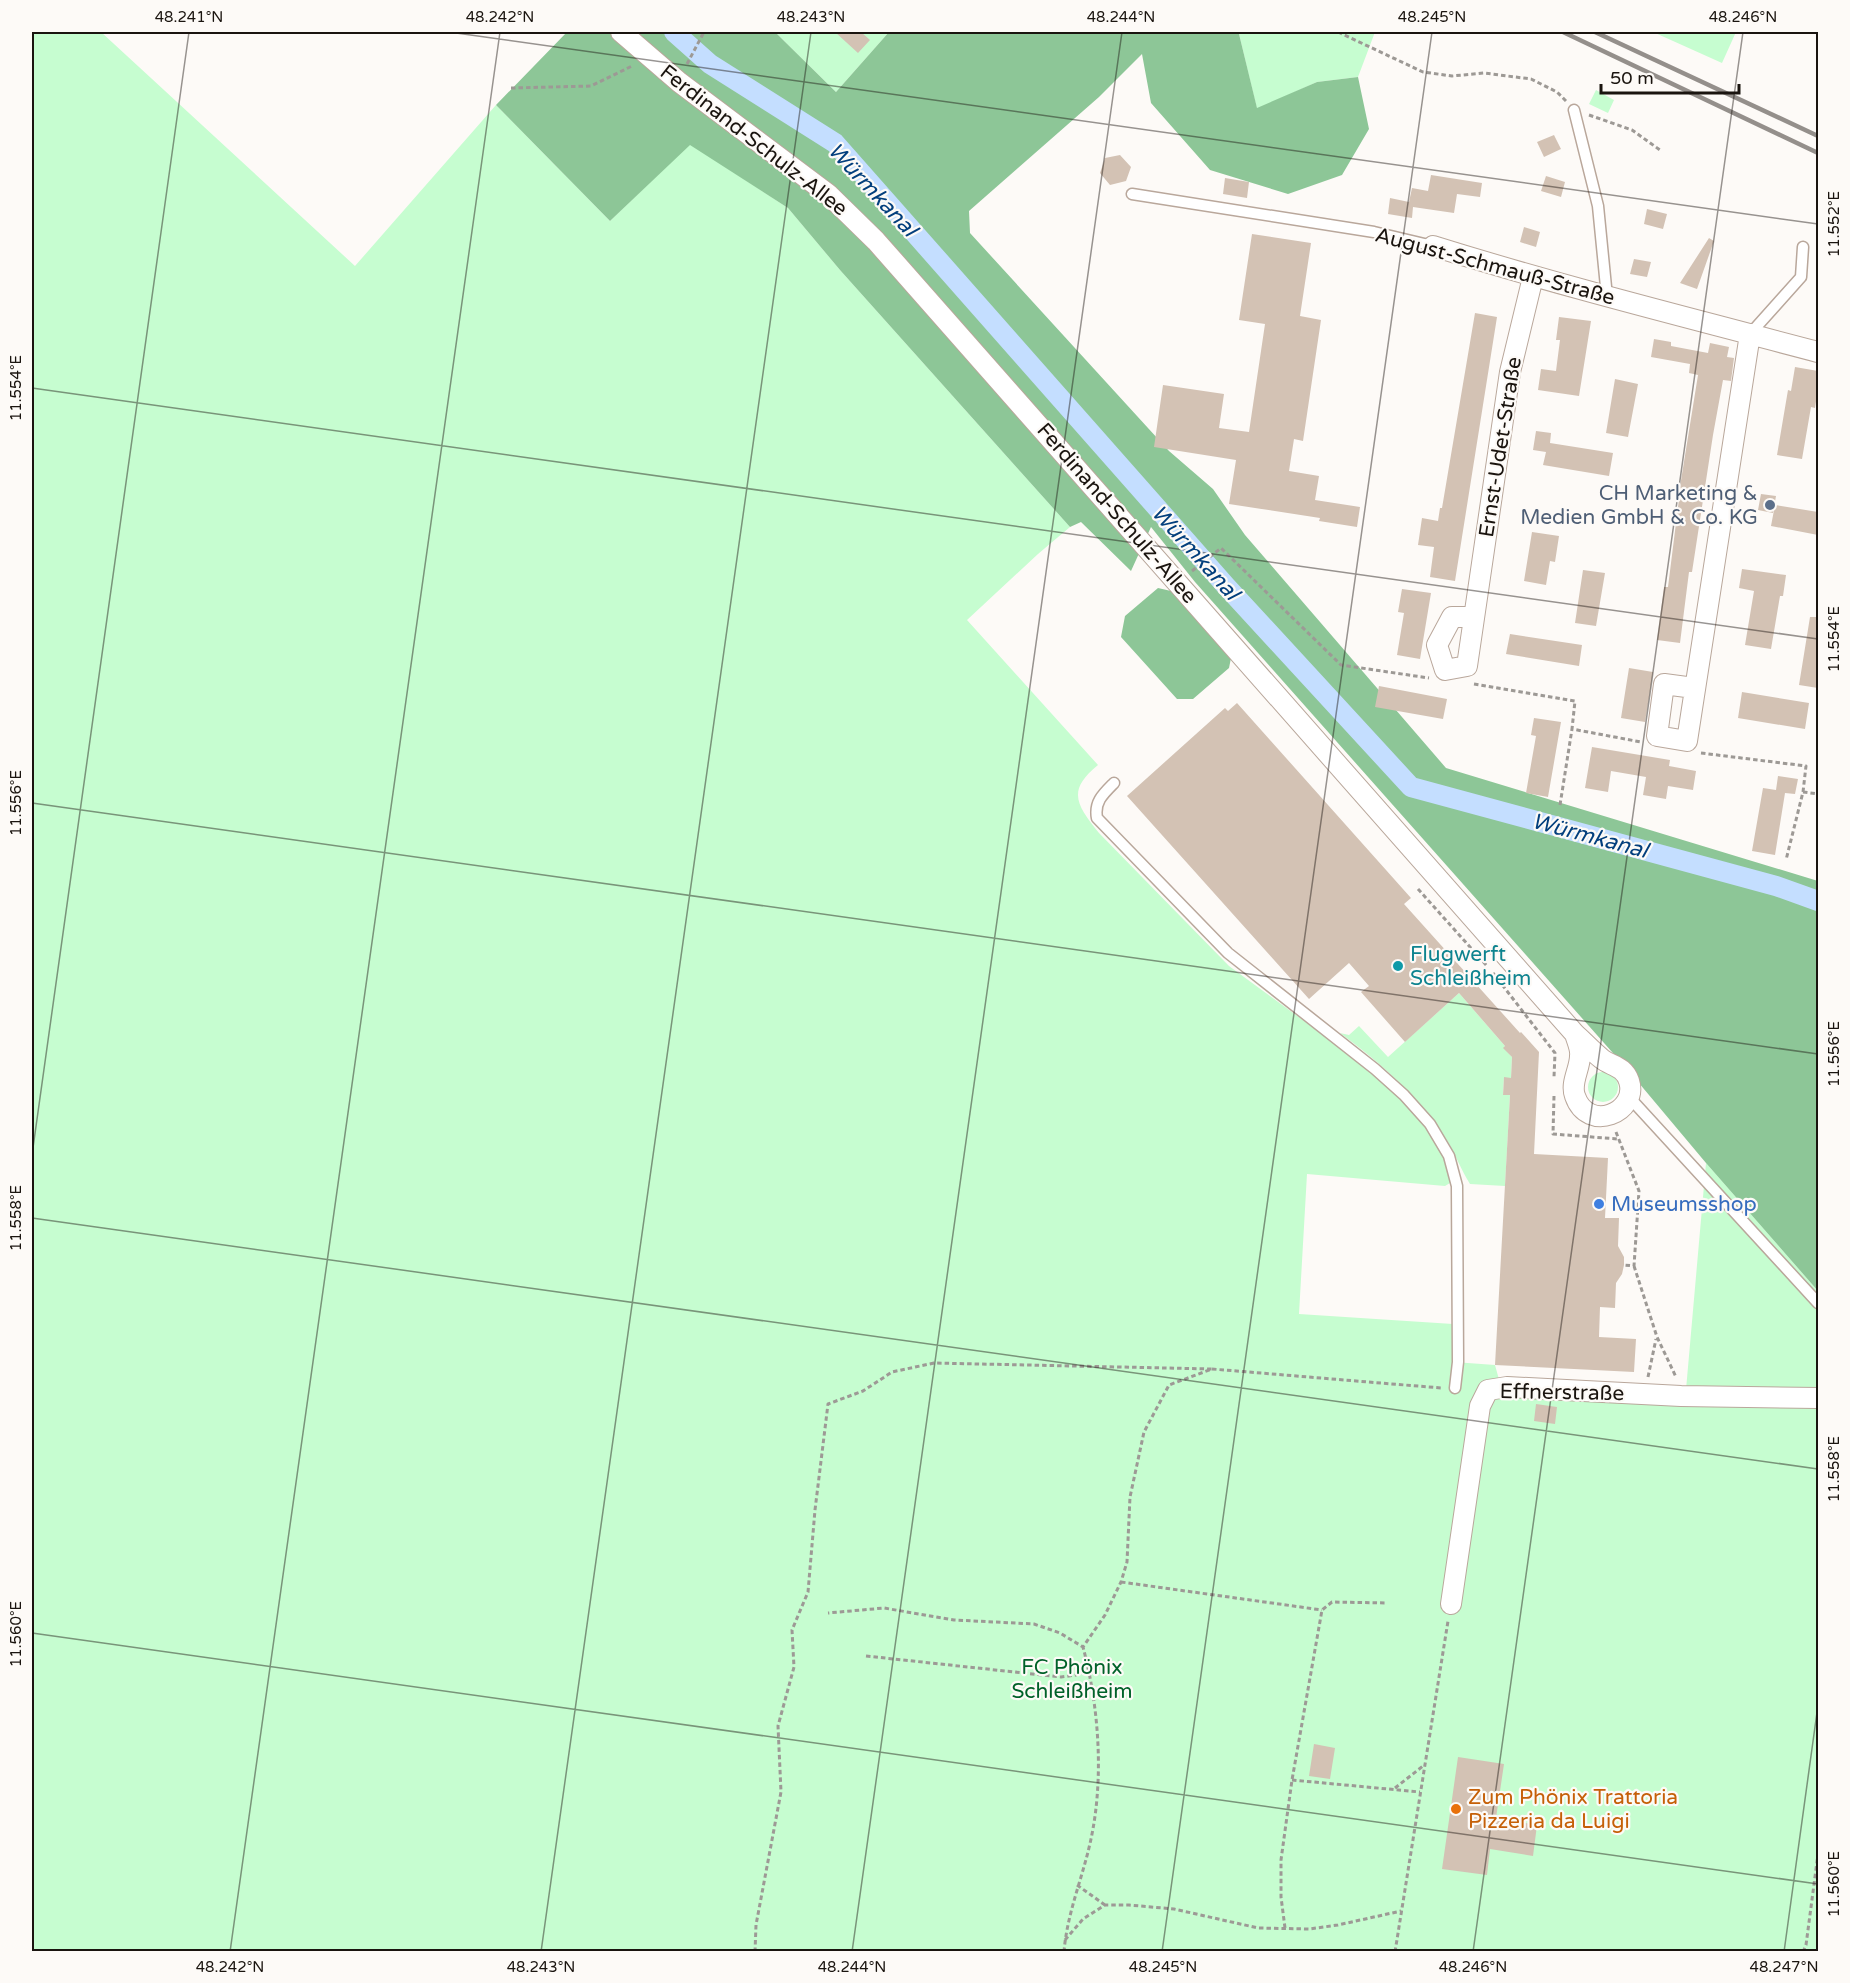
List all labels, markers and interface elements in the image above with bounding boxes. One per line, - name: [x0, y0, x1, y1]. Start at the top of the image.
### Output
- text: 48.241°N: [155, 8, 223, 26]
- text: 48.242°N: [466, 8, 534, 26]
- text: 48.243°N: [777, 8, 845, 26]
- text: 48.244°N: [1087, 8, 1155, 26]
- text: 48.245°N: [1398, 8, 1466, 26]
- text: 48.246°N: [1709, 8, 1777, 26]
- scale bar: [1601, 57, 1739, 95]
- street label: Ferdinand-Schulz-Allee: [655, 59, 852, 221]
- text: 50 m: [1610, 67, 1654, 89]
- water label: Würmkanal: [822, 137, 924, 244]
- text: 11.552°E: [1825, 191, 1843, 257]
- street label: August-Schmauß-Straße: [1372, 222, 1618, 311]
- text: 11.554°E: [7, 355, 25, 421]
- street label: Ernst-Udet-Straße: [1474, 355, 1527, 539]
- street label: Ferdinand-Schulz-Allee: [1031, 418, 1202, 609]
- place label: CH Marketing & Medien GmbH & Co. KG: [1520, 481, 1758, 530]
- marker: CH Marketing & Medien GmbH & Co. KG: [1763, 498, 1777, 512]
- water label: Würmkanal: [1146, 500, 1246, 607]
- text: 11.554°E: [1825, 606, 1843, 672]
- text: 11.556°E: [7, 770, 25, 836]
- water label: Würmkanal: [1529, 808, 1653, 865]
- place label: Flugwerft Schleißheim: [1410, 942, 1531, 991]
- marker: Flugwerft Schleißheim: [1391, 959, 1405, 973]
- text: 11.556°E: [1825, 1021, 1843, 1087]
- text: 11.558°E: [7, 1185, 25, 1251]
- place label: Museumsshop: [1611, 1192, 1757, 1217]
- marker: Museumsshop: [1592, 1197, 1606, 1211]
- street label: Effnerstraße: [1499, 1379, 1625, 1406]
- text: 11.558°E: [1825, 1436, 1843, 1502]
- text: 11.560°E: [7, 1601, 25, 1667]
- park label: FC Phönix Schleißheim: [1011, 1655, 1133, 1704]
- place label: Zum Phönix Trattoria Pizzeria da Luigi: [1468, 1785, 1678, 1834]
- marker: Zum Phönix Trattoria Pizzeria da Luigi: [1449, 1802, 1463, 1816]
- text: 11.560°E: [1825, 1851, 1843, 1917]
- text: 48.242°N: [196, 1958, 264, 1976]
- text: 48.243°N: [507, 1958, 575, 1976]
- text: 48.244°N: [818, 1958, 886, 1976]
- text: 48.245°N: [1129, 1958, 1197, 1976]
- text: 48.246°N: [1439, 1958, 1507, 1976]
- text: 48.247°N: [1749, 1958, 1819, 1976]

